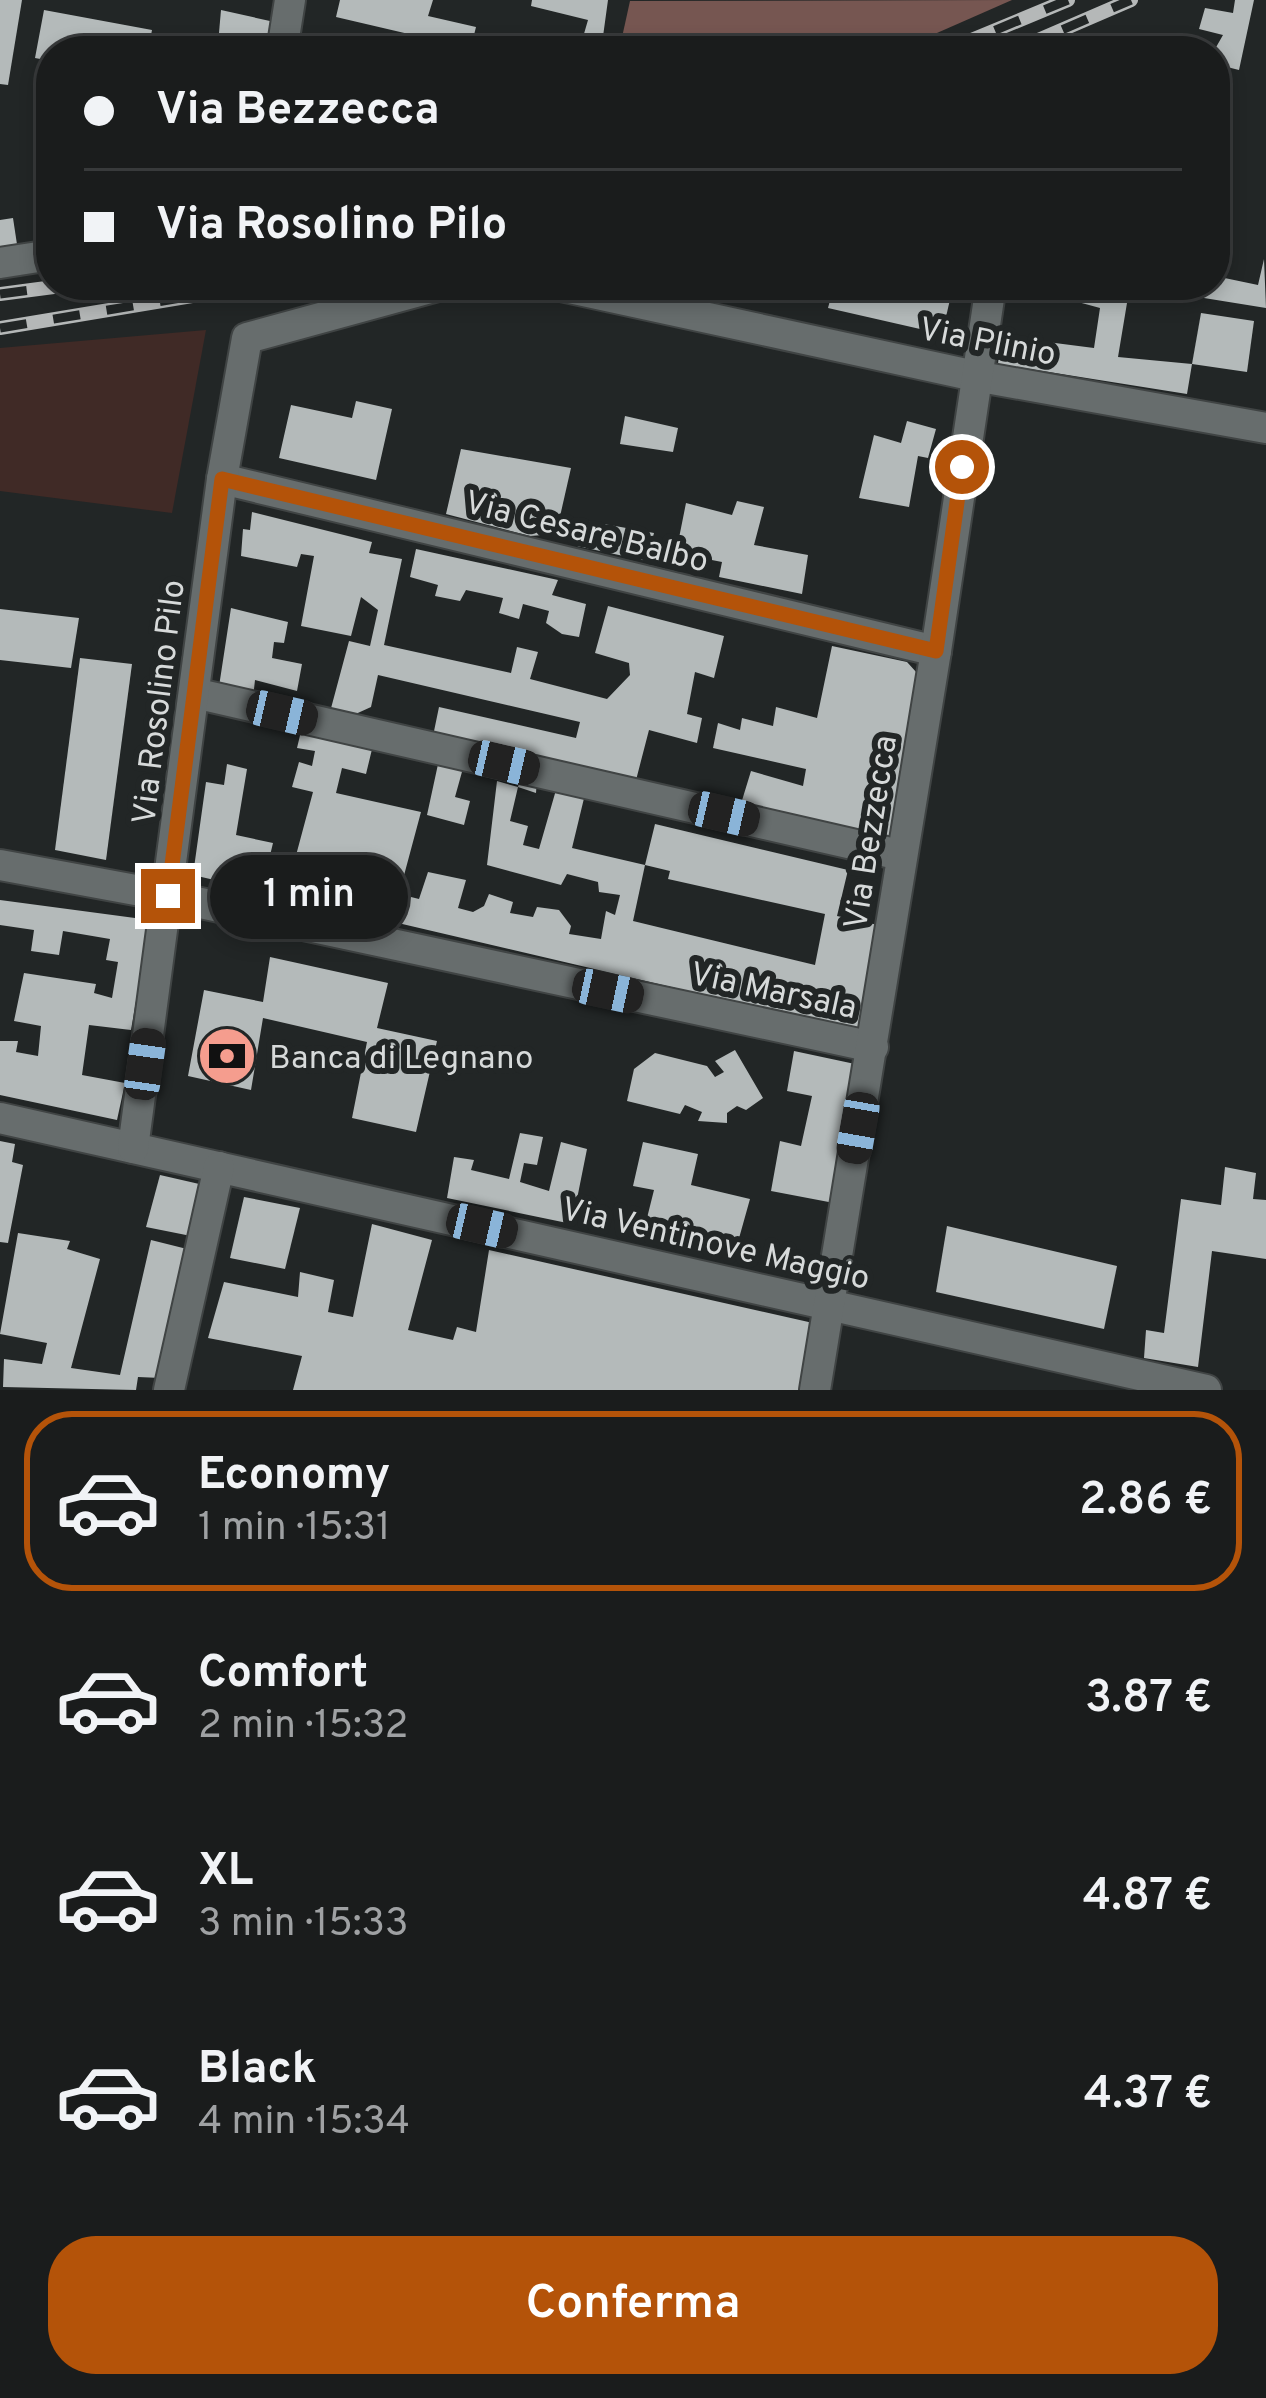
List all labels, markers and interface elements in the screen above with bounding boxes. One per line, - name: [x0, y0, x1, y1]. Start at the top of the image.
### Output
- text: Via Bezzecca: [156, 83, 440, 140]
- text: Via Rosolino Pilo: [156, 198, 507, 255]
- street label: Via Plinio: [915, 310, 1059, 378]
- route start: [935, 440, 989, 494]
- street label: Via Cesare Balbo: [460, 483, 712, 584]
- street label: Via Rosolino Pilo: [125, 578, 197, 827]
- car: [243, 687, 321, 739]
- street label: Via Bezzecca: [837, 733, 909, 933]
- car: [465, 737, 543, 789]
- car: [685, 788, 763, 840]
- callout: 1 min: [210, 854, 408, 938]
- route end: [141, 869, 195, 923]
- text: 1 min: [263, 872, 355, 921]
- street label: Via Marsala: [686, 955, 860, 1031]
- car: [569, 966, 647, 1016]
- bank icon: Banca di Legnano: [196, 1025, 258, 1087]
- car: [122, 1026, 168, 1102]
- place label: Banca di Legnano: [269, 1039, 533, 1081]
- car: [834, 1089, 882, 1167]
- street label: Via Ventinove Maggio: [557, 1190, 873, 1302]
- car: [443, 1200, 521, 1252]
- icon: car: [54, 1447, 162, 1555]
- text: Economy: [198, 1448, 390, 1505]
- text: 2.86 €: [1079, 1473, 1212, 1530]
- text: 1 min · 15:31: [198, 1505, 390, 1554]
- icon: car: [54, 1645, 162, 1753]
- text: Comfort: [198, 1646, 368, 1703]
- text: 3.87 €: [1085, 1671, 1212, 1728]
- text: 2 min · 15:32: [198, 1703, 408, 1752]
- icon: car: [54, 1843, 162, 1951]
- text: XL: [198, 1844, 253, 1901]
- text: 4.87 €: [1083, 1869, 1212, 1926]
- text: 3 min · 15:33: [198, 1901, 408, 1950]
- icon: car: [54, 2041, 162, 2149]
- text: Black: [198, 2042, 317, 2099]
- text: 4.37 €: [1084, 2067, 1212, 2124]
- text: 4 min · 15:34: [198, 2099, 410, 2148]
- button: Conferma: [48, 2236, 1218, 2374]

